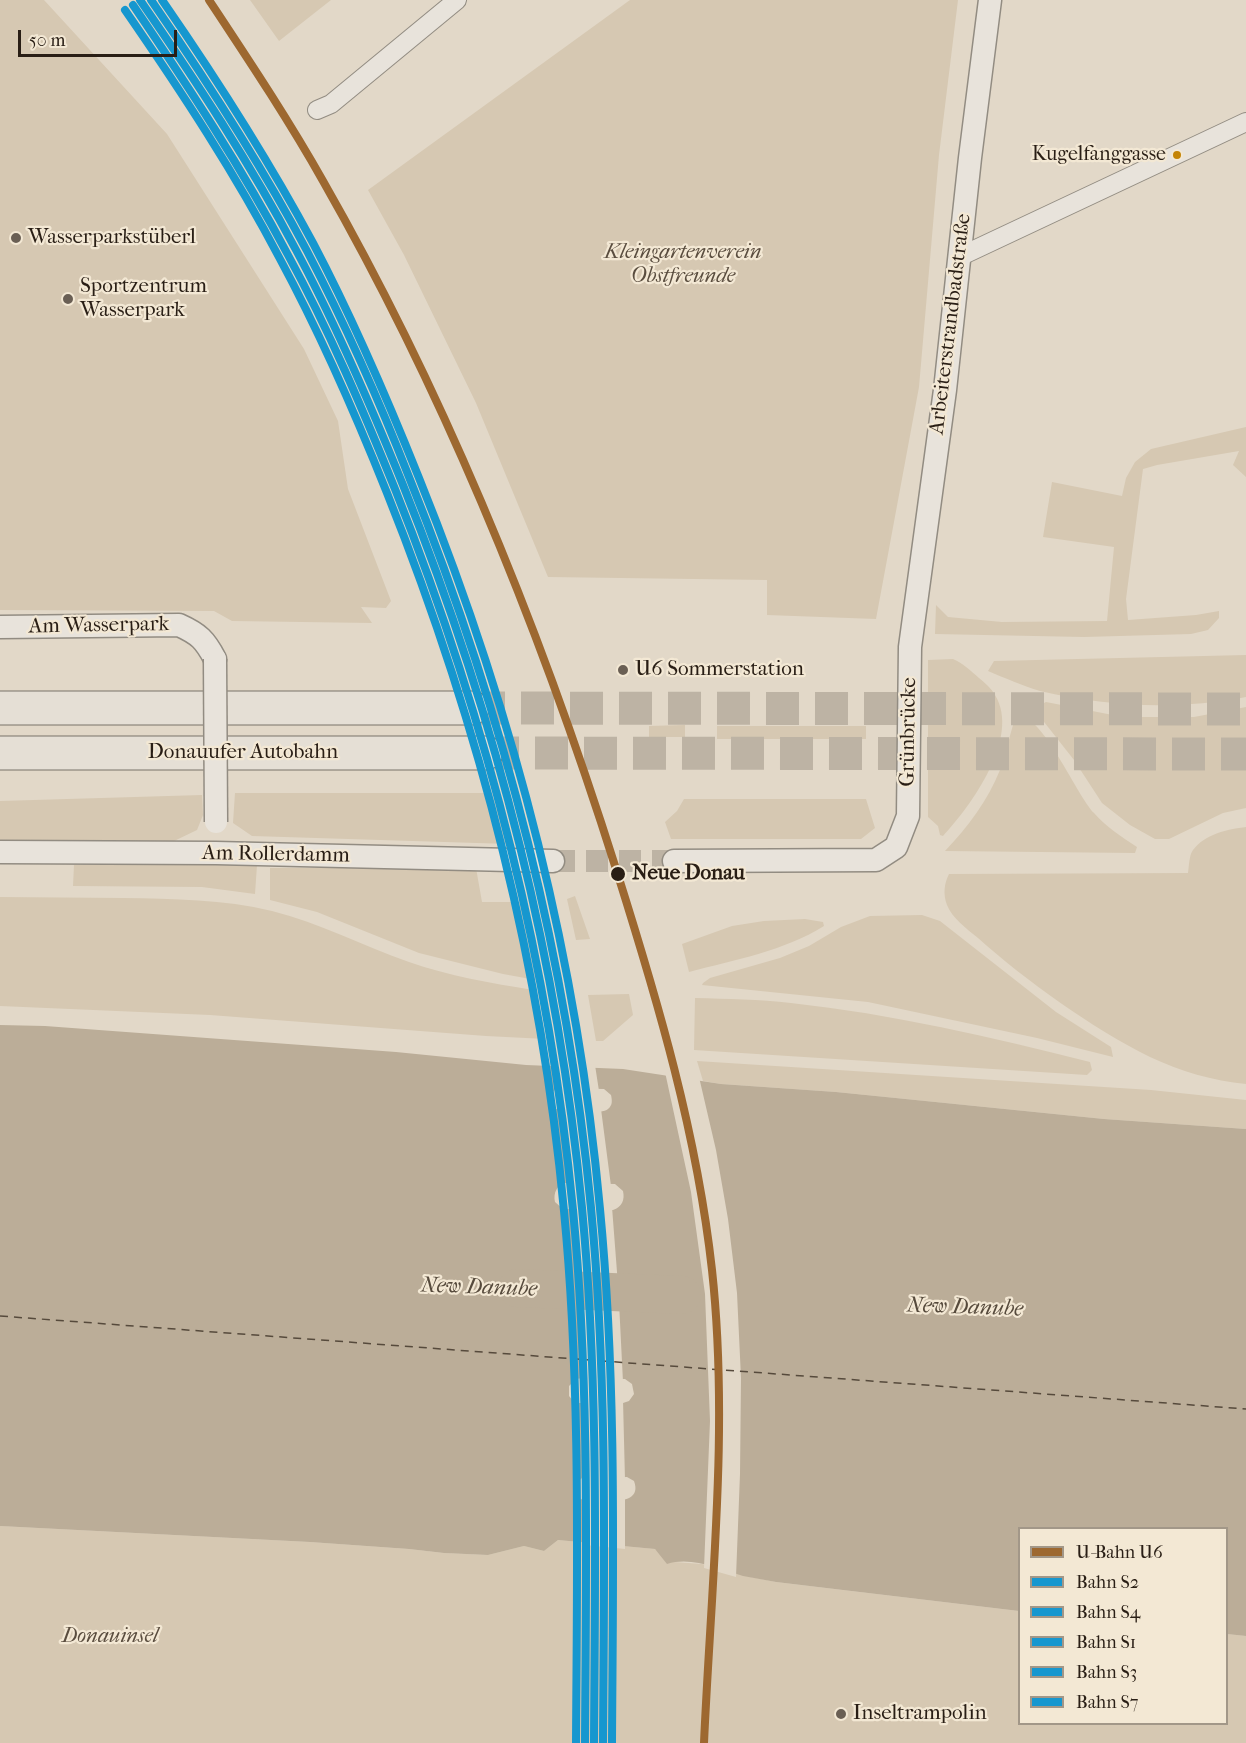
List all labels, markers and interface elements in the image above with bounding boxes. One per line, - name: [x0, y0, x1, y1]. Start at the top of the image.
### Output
- scale bar: [21, 18, 180, 56]
- text: 50 m: [29, 30, 65, 51]
- place label: Kugelfanggasse: [1032, 143, 1166, 167]
- marker: Kugelfanggasse: [1171, 149, 1183, 161]
- street label: Arbeiterstrandbadstraße: [925, 212, 977, 436]
- place label: Wasserparkstüberl: [28, 225, 196, 251]
- marker: Wasserparkstüberl: [9, 231, 23, 245]
- park label: Kleingartenverein Obstfreunde: [604, 240, 762, 290]
- place label: Sportzentrum Wasserpark: [80, 274, 207, 324]
- marker: Sportzentrum Wasserpark: [61, 292, 75, 306]
- street label: Am Wasserpark: [29, 612, 169, 640]
- place label: U6 Sommerstation: [635, 657, 804, 683]
- marker: U6 Sommerstation: [616, 663, 630, 677]
- street label: Grünbrücke: [895, 677, 923, 787]
- street label: Donauufer Autobahn: [148, 740, 338, 766]
- street label: Am Rollerdamm: [202, 841, 350, 869]
- place label: Neue Donau: [632, 861, 745, 887]
- marker: Neue Donau: [609, 865, 627, 883]
- water label: New Danube: [421, 1273, 537, 1303]
- water label: New Danube: [907, 1293, 1023, 1323]
- legend: [1018, 1527, 1228, 1725]
- text: U-Bahn U6: [1076, 1542, 1163, 1563]
- text: Bahn S2: [1076, 1572, 1139, 1593]
- text: Bahn S4: [1076, 1602, 1140, 1623]
- park label: Donauinsel: [62, 1624, 158, 1650]
- text: Bahn S1: [1076, 1632, 1136, 1653]
- text: Bahn S3: [1076, 1662, 1137, 1683]
- text: Bahn S7: [1076, 1692, 1138, 1713]
- place label: Inseltrampolin: [853, 1701, 987, 1727]
- marker: Inseltrampolin: [834, 1707, 848, 1721]

